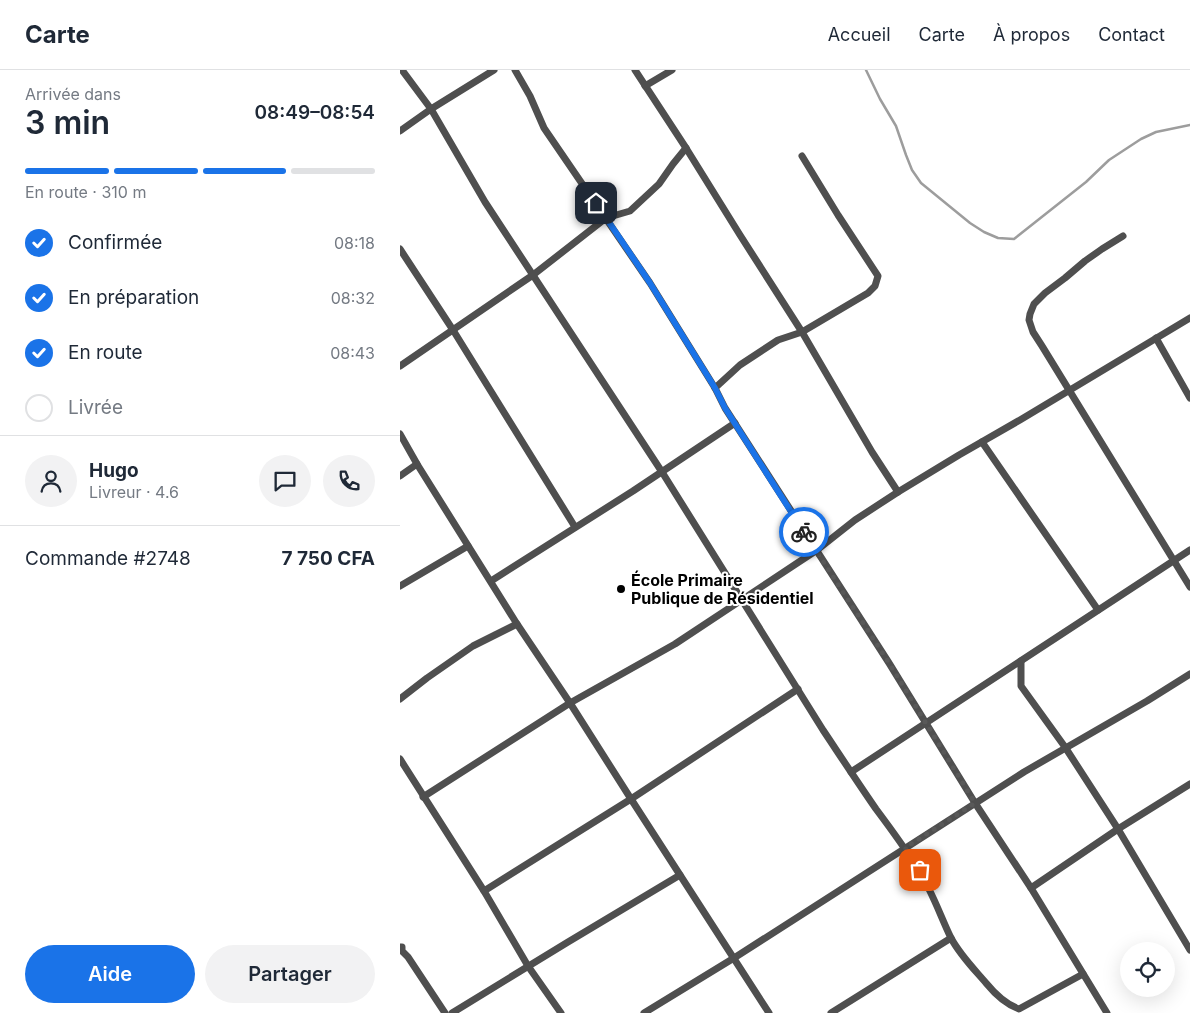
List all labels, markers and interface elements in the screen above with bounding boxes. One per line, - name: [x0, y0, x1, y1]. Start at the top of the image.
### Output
- text: Carte: [25, 20, 90, 49]
- text: Accueil: [828, 24, 891, 45]
- text: Carte: [919, 24, 965, 45]
- text: À propos: [993, 24, 1070, 45]
- text: Contact: [1098, 24, 1165, 45]
- text: Arrivée dans: [25, 84, 121, 104]
- text: 08:49–08:54: [255, 101, 375, 124]
- text: 3 min: [25, 103, 110, 142]
- text: En route · 310 m: [25, 182, 146, 202]
- pin: [575, 182, 617, 224]
- icon: home: [582, 189, 610, 217]
- icon: check: [25, 229, 53, 257]
- text: Confirmée: [68, 231, 162, 254]
- text: 08:18: [334, 233, 375, 253]
- icon: check: [25, 284, 53, 312]
- text: En préparation: [68, 286, 199, 309]
- text: 08:32: [331, 288, 375, 308]
- icon: check: [25, 339, 53, 367]
- text: En route: [68, 341, 143, 364]
- text: 08:43: [330, 343, 375, 363]
- text: Livrée: [68, 396, 123, 419]
- button: person: [25, 455, 77, 507]
- button: chat: [259, 455, 311, 507]
- button: phone: [323, 455, 375, 507]
- text: Hugo: [89, 459, 139, 482]
- text: Livreur · 4.6: [89, 482, 179, 502]
- courier: [779, 507, 829, 557]
- icon: bike: [790, 518, 818, 546]
- text: Commande #2748: [25, 547, 191, 570]
- text: 7 750 CFA: [281, 547, 375, 570]
- place label: École Primaire Publique de Résidentiel: [631, 570, 814, 608]
- marker: École Primaire Publique de Résidentiel: [615, 583, 627, 595]
- pin: [899, 849, 941, 891]
- icon: bag: [906, 856, 934, 884]
- map controls: [1120, 942, 1175, 997]
- button: locate: [1120, 942, 1175, 997]
- button: Aide: [25, 945, 195, 1003]
- button: Partager: [205, 945, 375, 1003]

